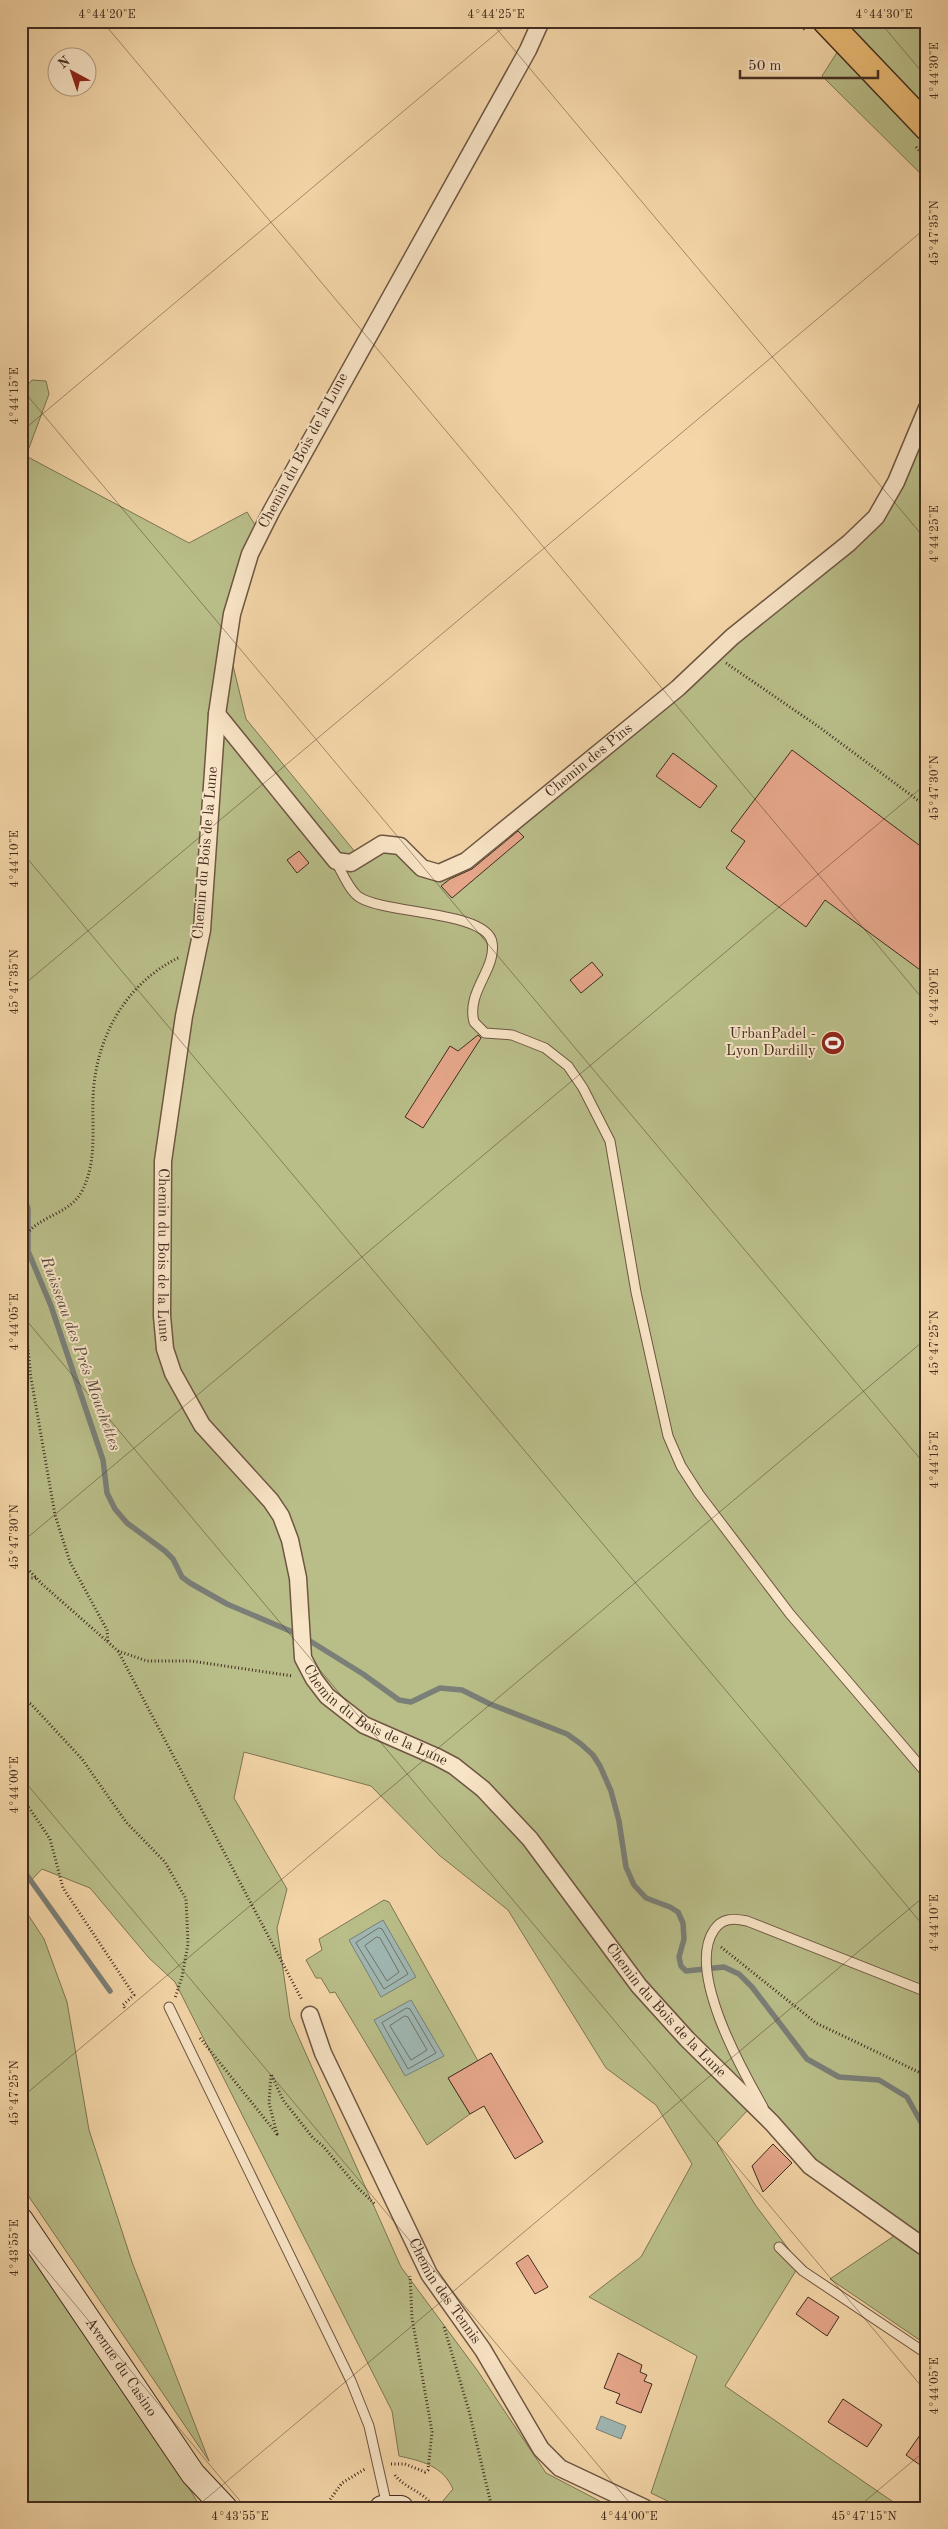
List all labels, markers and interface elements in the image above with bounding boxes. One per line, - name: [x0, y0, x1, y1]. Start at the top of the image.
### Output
- text: 4°44'25"E: [467, 8, 525, 21]
- text: 4°44'20"E: [78, 9, 136, 21]
- text: 4°44'30"E: [855, 9, 913, 21]
- text: 4°44'30"E: [929, 42, 941, 100]
- north arrow: [48, 48, 98, 98]
- scale bar: [740, 48, 878, 80]
- text: N: [56, 54, 73, 72]
- text: 50 m: [748, 59, 782, 74]
- text: 45°47'35"N: [928, 200, 941, 266]
- text: 4°44'15"E: [8, 367, 21, 425]
- street label: Chemin du Bois de la Lune: [257, 371, 351, 531]
- text: 4°44'25"E: [928, 505, 941, 563]
- street label: Chemin des Pins: [543, 721, 636, 800]
- text: 45°47'30"N: [928, 755, 941, 821]
- street label: Chemin du Bois de la Lune: [191, 766, 221, 940]
- text: 4°44'10"E: [9, 830, 21, 888]
- text: 45°47'35"N: [8, 949, 21, 1015]
- text: 4°44'20"E: [929, 968, 941, 1026]
- place label: UrbanPadel - Lyon Dardilly: [726, 1027, 816, 1059]
- sports icon: UrbanPadel - Lyon Dardilly: [820, 1030, 846, 1056]
- street label: Chemin du Bois de la Lune: [154, 1168, 172, 1343]
- water label: Ruisseau des Prés Mouchettes: [37, 1254, 123, 1454]
- text: 4°44'05"E: [8, 1293, 21, 1351]
- text: 45°47'25"N: [928, 1310, 941, 1376]
- text: 4°44'15"E: [928, 1431, 941, 1489]
- text: 45°47'30"N: [8, 1504, 21, 1570]
- street label: Chemin du Bois de la Lune: [300, 1662, 450, 1769]
- text: 4°44'00"E: [9, 1756, 21, 1814]
- text: 4°44'10"E: [929, 1894, 941, 1952]
- street label: Chemin du Bois de la Lune: [603, 1941, 729, 2081]
- text: 45°47'25"N: [8, 2060, 21, 2126]
- text: 4°43'55"E: [8, 2219, 21, 2277]
- street label: Chemin des Tennis: [406, 2236, 484, 2347]
- street label: Avenue du Casino: [82, 2315, 159, 2419]
- text: 4°44'05"E: [928, 2357, 941, 2415]
- text: 4°43'55"E: [211, 2510, 269, 2523]
- text: 45°47'15"N: [831, 2510, 897, 2523]
- text: 4°44'00"E: [600, 2511, 658, 2523]

